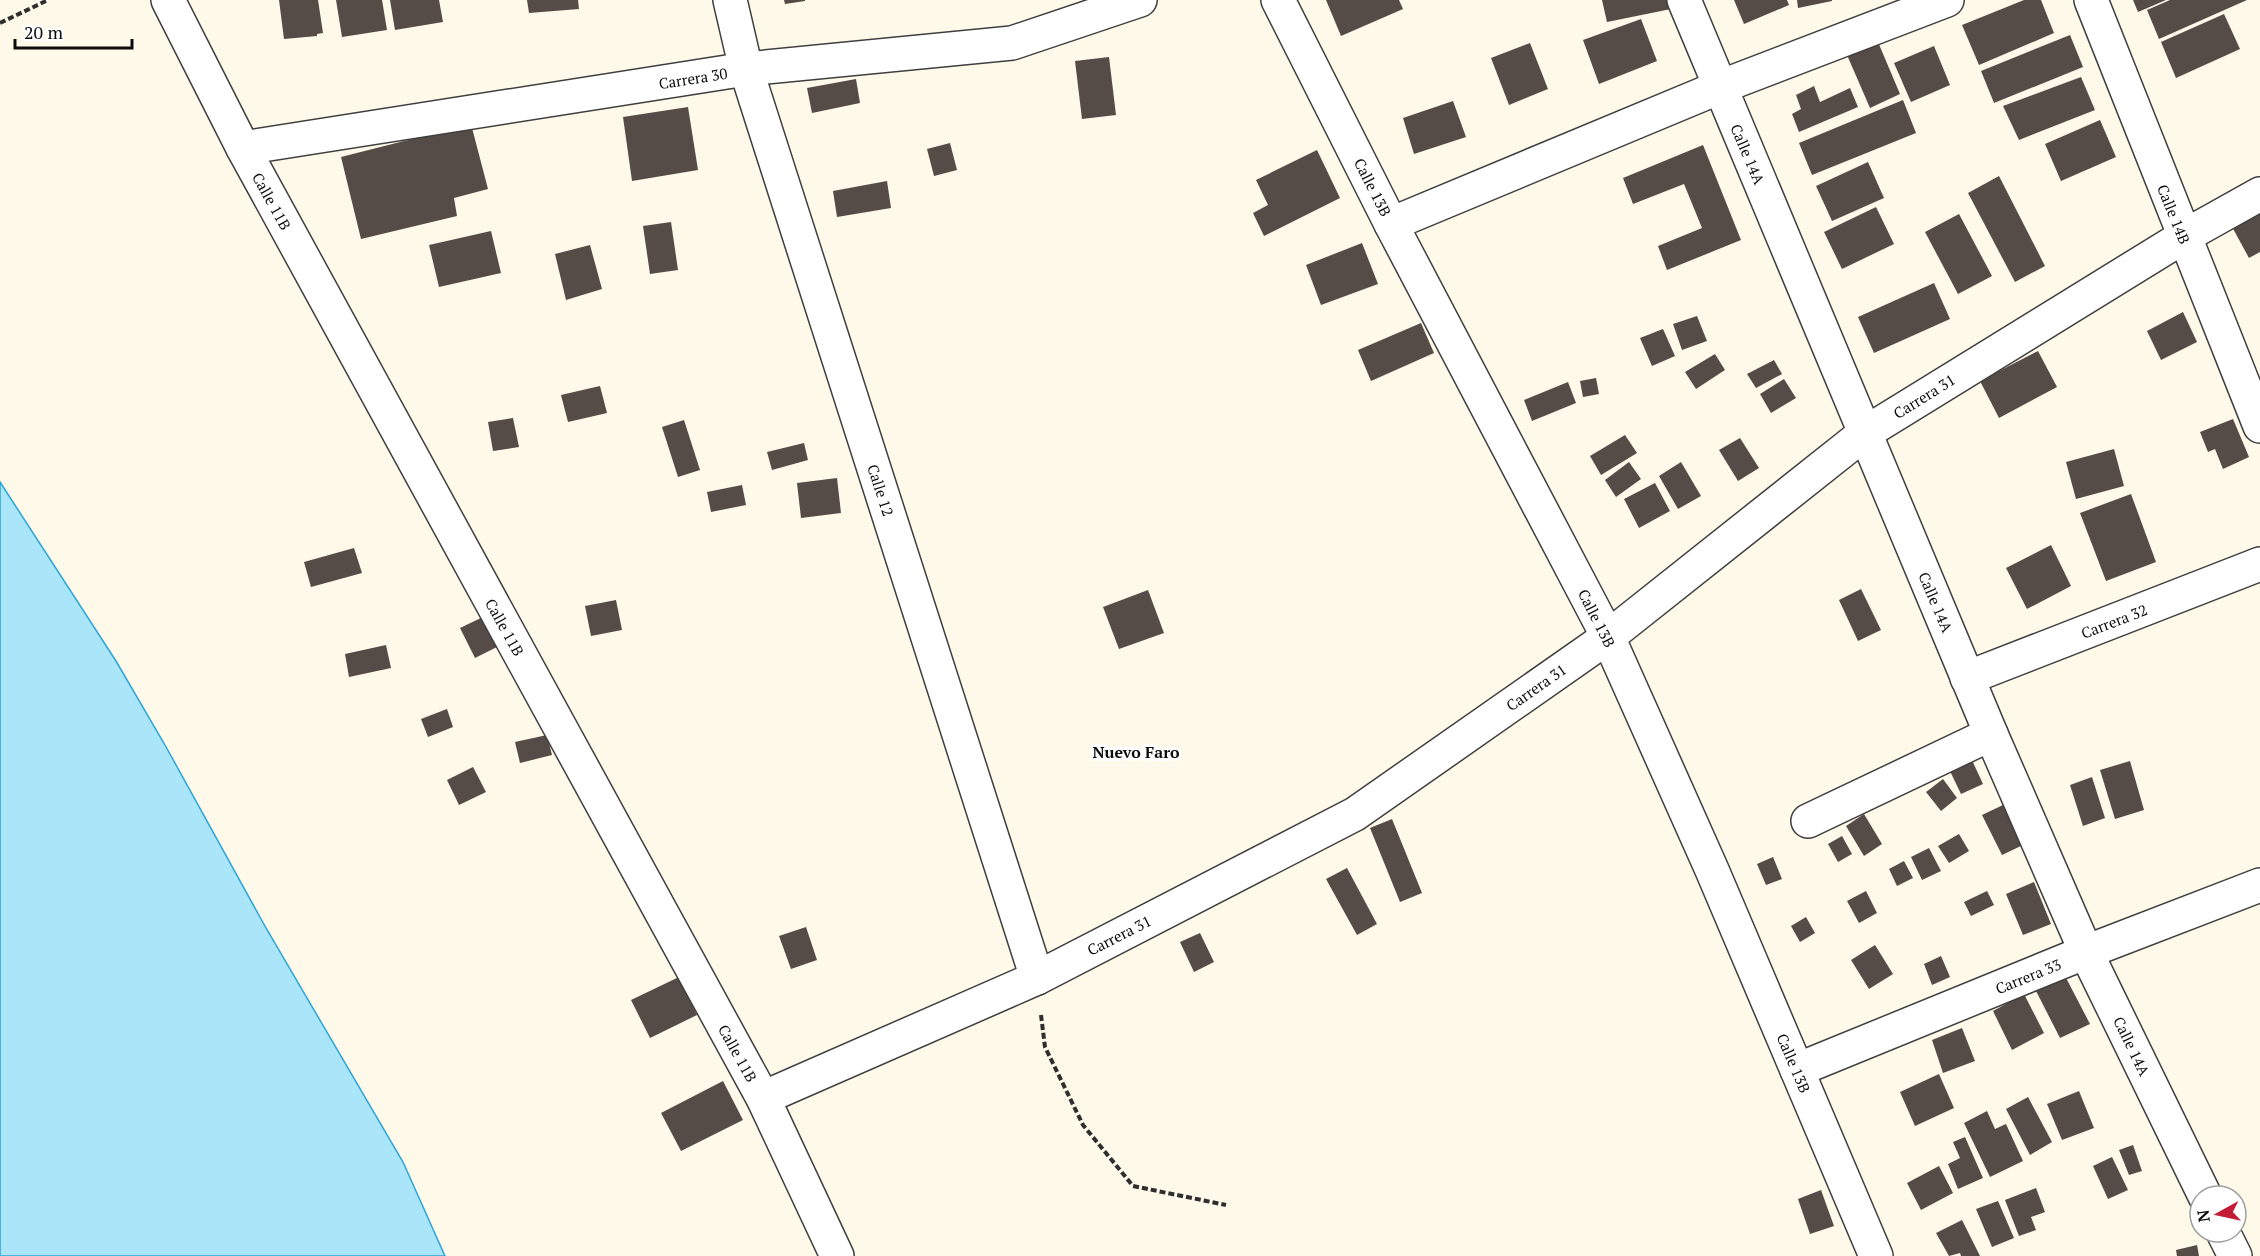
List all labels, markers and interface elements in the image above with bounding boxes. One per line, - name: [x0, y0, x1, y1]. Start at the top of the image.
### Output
- scale bar: [15, 12, 132, 50]
- text: 20 m: [24, 20, 64, 44]
- street label: Carrera 30: [657, 63, 729, 93]
- street label: Calle 14A: [1726, 121, 1770, 188]
- street label: Calle 13B: [1350, 155, 1396, 219]
- street label: Calle 11B: [248, 169, 296, 233]
- street label: Calle 14B: [2153, 181, 2195, 247]
- street label: Carrera 31: [1889, 369, 1959, 423]
- street label: Calle 12: [863, 461, 899, 519]
- street label: Calle 14A: [1914, 569, 1958, 636]
- street label: Calle 13B: [1574, 586, 1620, 650]
- street label: Calle 11B: [481, 595, 529, 659]
- street label: Carrera 32: [2078, 599, 2150, 643]
- street label: Carrera 31: [1502, 659, 1570, 715]
- district label: Nuevo Faro: [1092, 741, 1180, 763]
- street label: Carrera 31: [1084, 910, 1154, 960]
- street label: Carrera 33: [1992, 954, 2064, 998]
- street label: Calle 14A: [2109, 1013, 2155, 1080]
- street label: Calle 11B: [714, 1021, 762, 1085]
- street label: Calle 13B: [1773, 1030, 1815, 1096]
- north arrow: [2188, 1184, 2248, 1244]
- text: N: [2191, 1209, 2215, 1224]

